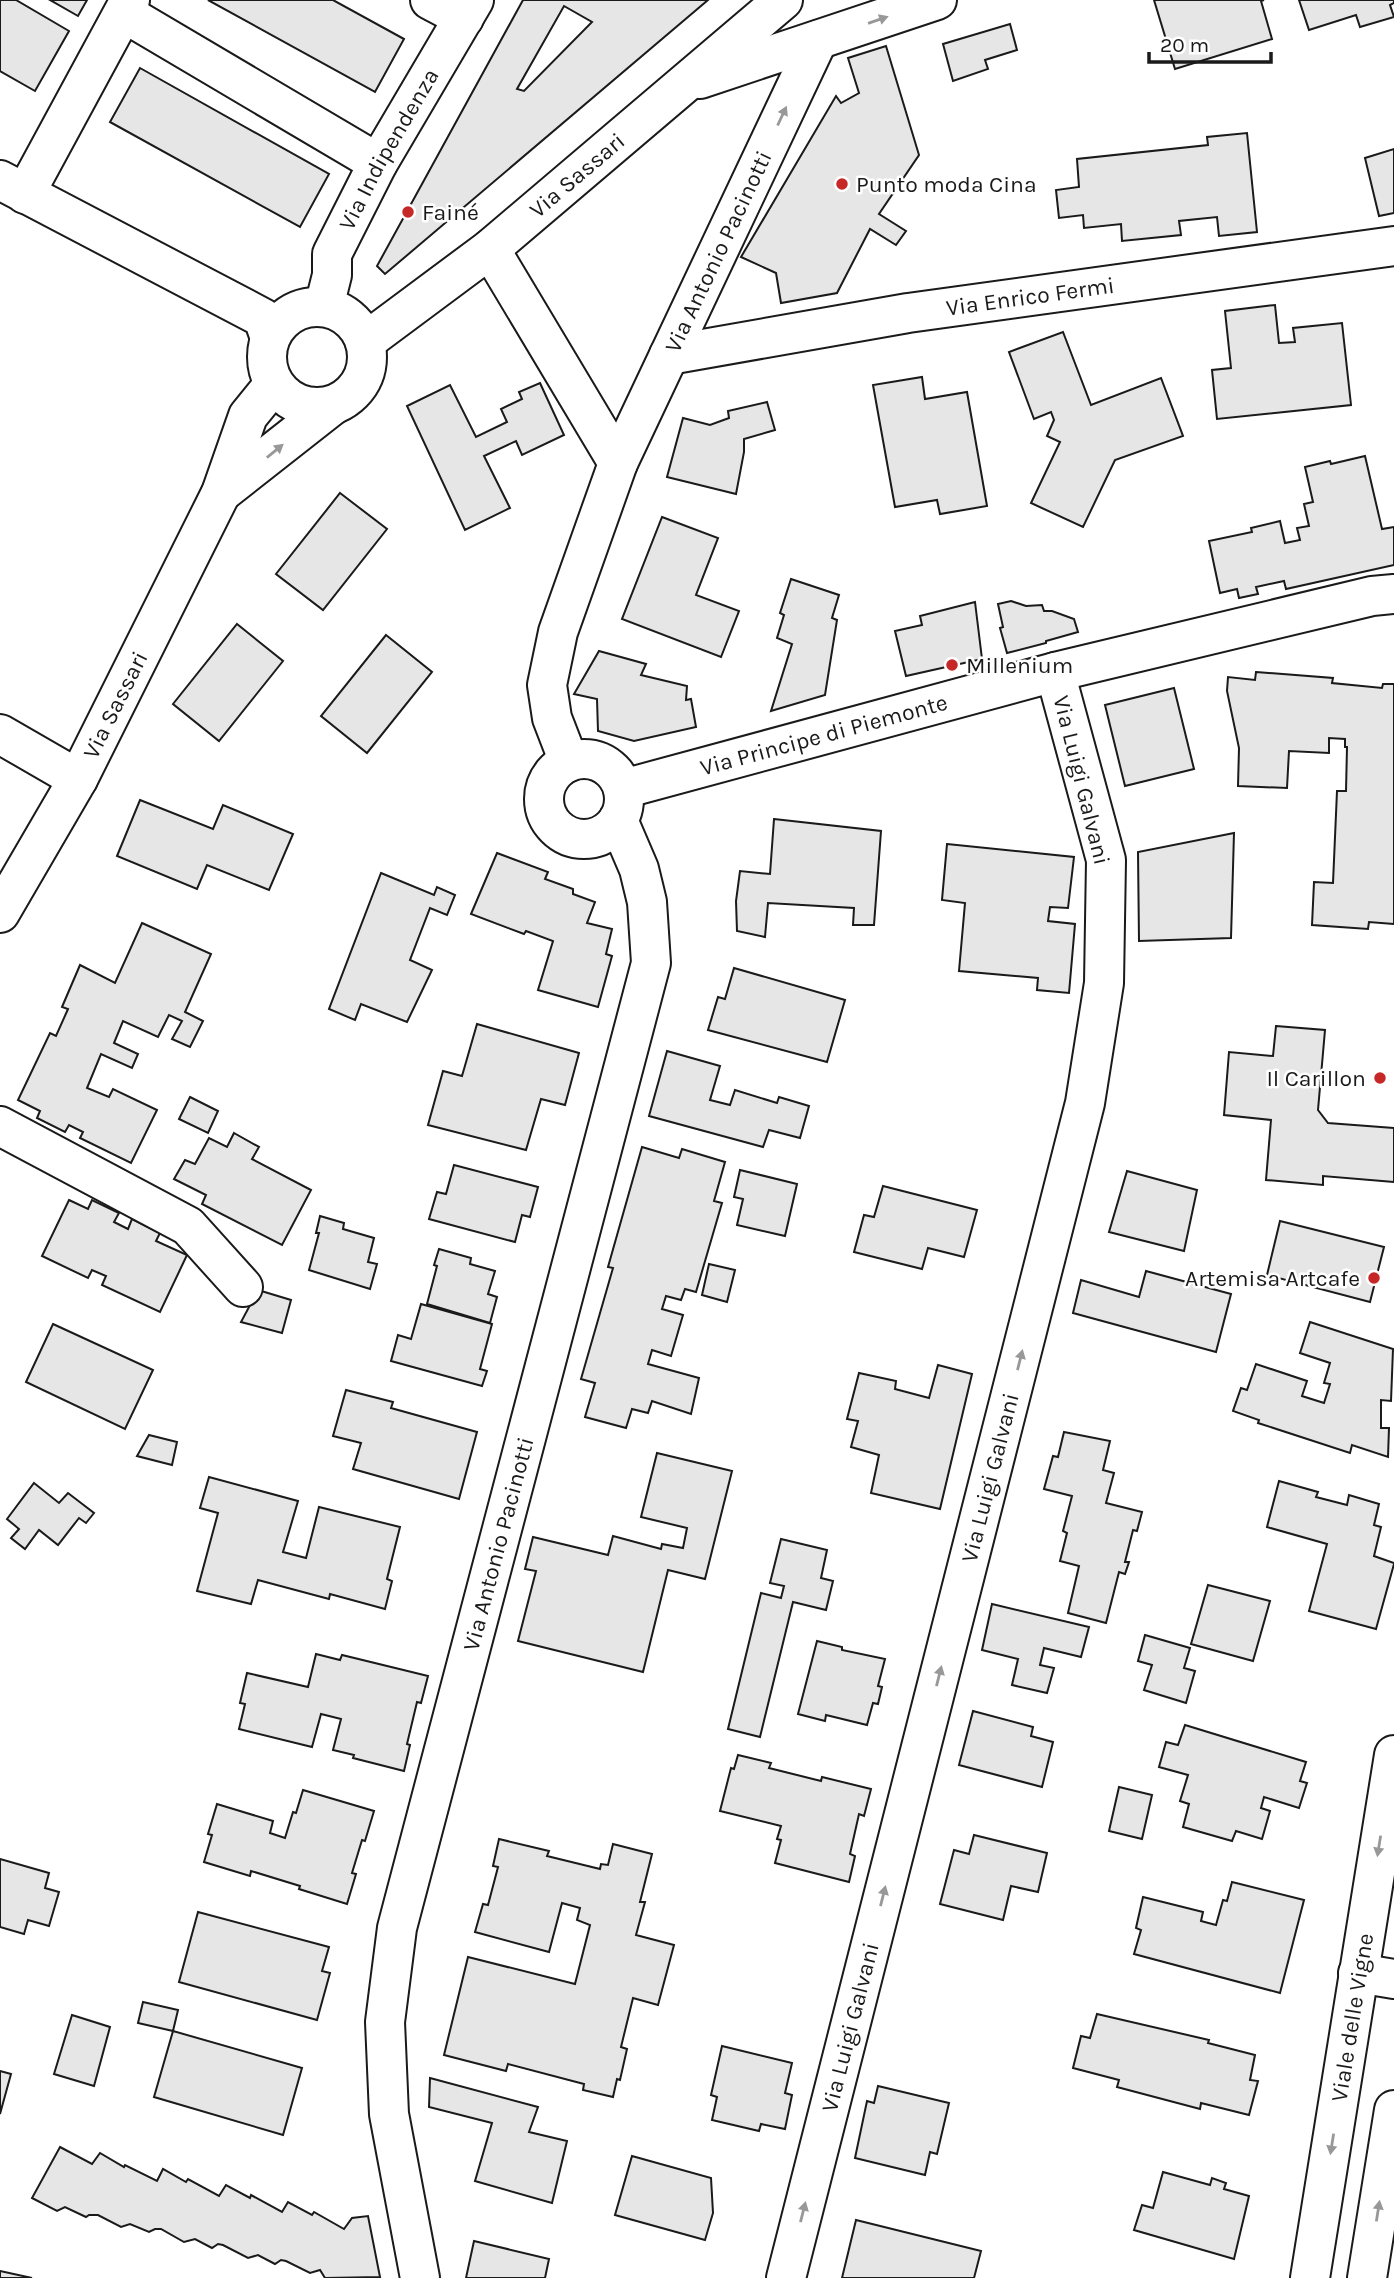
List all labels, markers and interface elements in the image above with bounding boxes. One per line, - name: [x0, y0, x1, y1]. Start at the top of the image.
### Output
- one-way arrow: [867, 14, 888, 25]
- scale bar: [1149, 21, 1272, 65]
- text: 20 m: [1160, 33, 1209, 57]
- street label: Via Indipendenza: [333, 64, 445, 235]
- one-way arrow: [776, 106, 787, 126]
- street label: Via Sassari: [524, 127, 630, 223]
- street label: Via Antonio Pacinotti: [659, 147, 778, 357]
- place label: Punto moda Cina: [856, 171, 1037, 198]
- marker: Punto moda Cina: [834, 176, 850, 192]
- place label: Fainé: [422, 199, 479, 226]
- marker: Fainé: [400, 204, 416, 220]
- street label: Via Enrico Fermi: [944, 272, 1116, 322]
- one-way arrow: [266, 445, 284, 459]
- street label: Via Sassari: [77, 647, 154, 763]
- place label: Millenium: [966, 652, 1073, 679]
- marker: Millenium: [944, 657, 960, 673]
- street label: Via Principe di Piemonte: [697, 689, 951, 781]
- street label: Via Luigi Galvani: [1047, 693, 1116, 868]
- place label: Il Carillon: [1266, 1065, 1366, 1092]
- marker: Il Carillon: [1372, 1070, 1388, 1086]
- place label: Artemisa Artcafe: [1185, 1265, 1360, 1292]
- marker: Artemisa Artcafe: [1366, 1270, 1382, 1286]
- one-way arrow: [1015, 1349, 1026, 1371]
- street label: Via Luigi Galvani: [956, 1390, 1025, 1565]
- street label: Via Antonio Pacinotti: [458, 1434, 540, 1654]
- one-way arrow: [934, 1665, 945, 1687]
- one-way arrow: [1373, 1836, 1384, 1858]
- one-way arrow: [878, 1885, 889, 1907]
- street label: Viale delle Vigne: [1326, 1931, 1379, 2104]
- street label: Via Luigi Galvani: [816, 1940, 885, 2115]
- one-way arrow: [1326, 2133, 1337, 2155]
- one-way arrow: [1373, 2200, 1384, 2222]
- one-way arrow: [798, 2201, 809, 2223]

